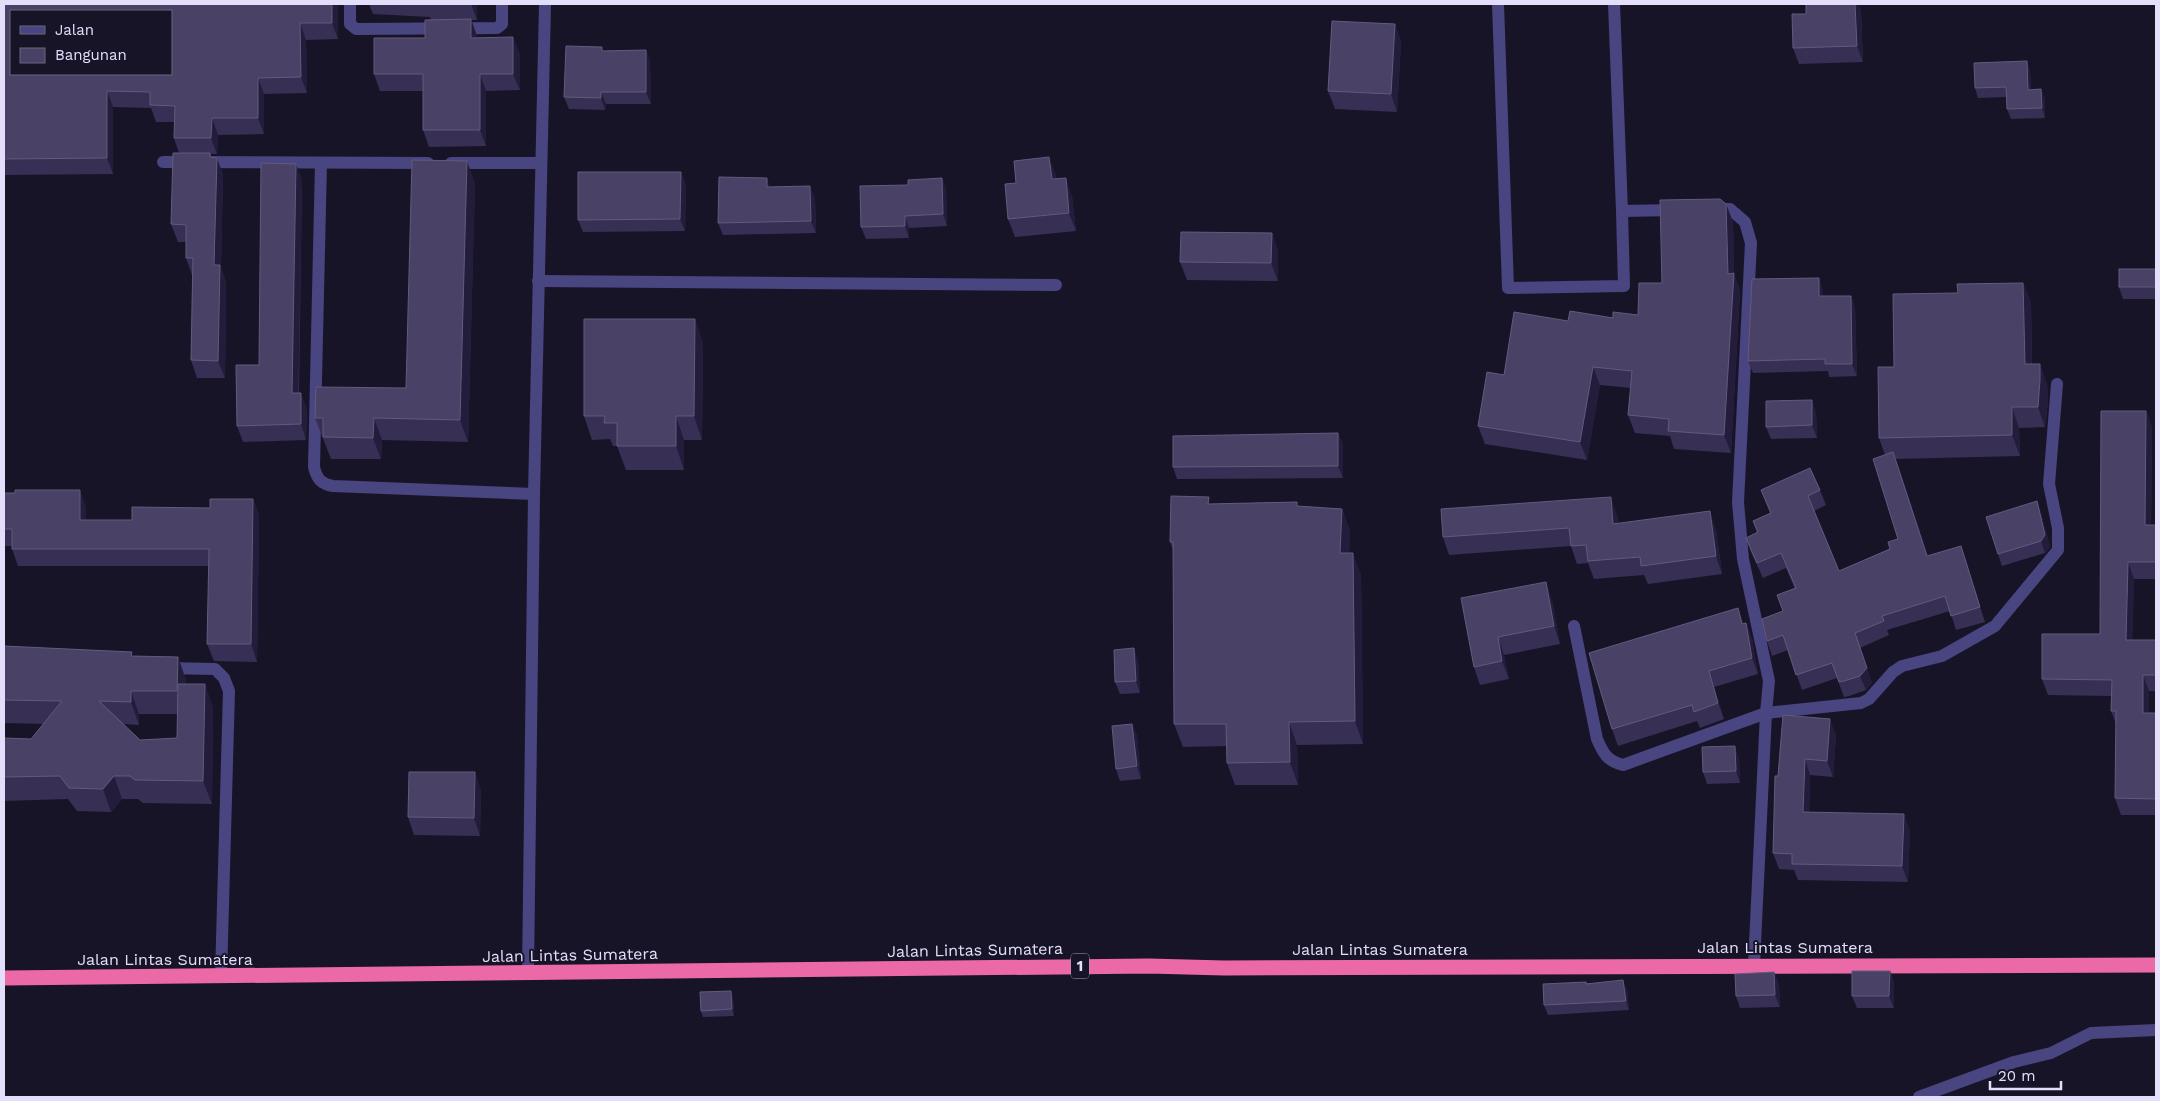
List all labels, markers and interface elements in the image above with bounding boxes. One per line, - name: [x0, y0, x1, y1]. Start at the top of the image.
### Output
- legend: [10, 10, 172, 75]
- text: Jalan: [55, 21, 94, 39]
- text: Bangunan: [55, 46, 127, 64]
- street label: Jalan Lintas Sumatera: [1697, 938, 1873, 957]
- street label: Jalan Lintas Sumatera: [887, 939, 1063, 961]
- street label: Jalan Lintas Sumatera: [1292, 940, 1468, 959]
- street label: Jalan Lintas Sumatera: [482, 944, 658, 966]
- street label: Jalan Lintas Sumatera: [77, 950, 253, 969]
- road number: 1: [1071, 954, 1089, 978]
- scale bar: [1990, 1058, 2061, 1090]
- text: 20 m: [1998, 1067, 2036, 1085]

